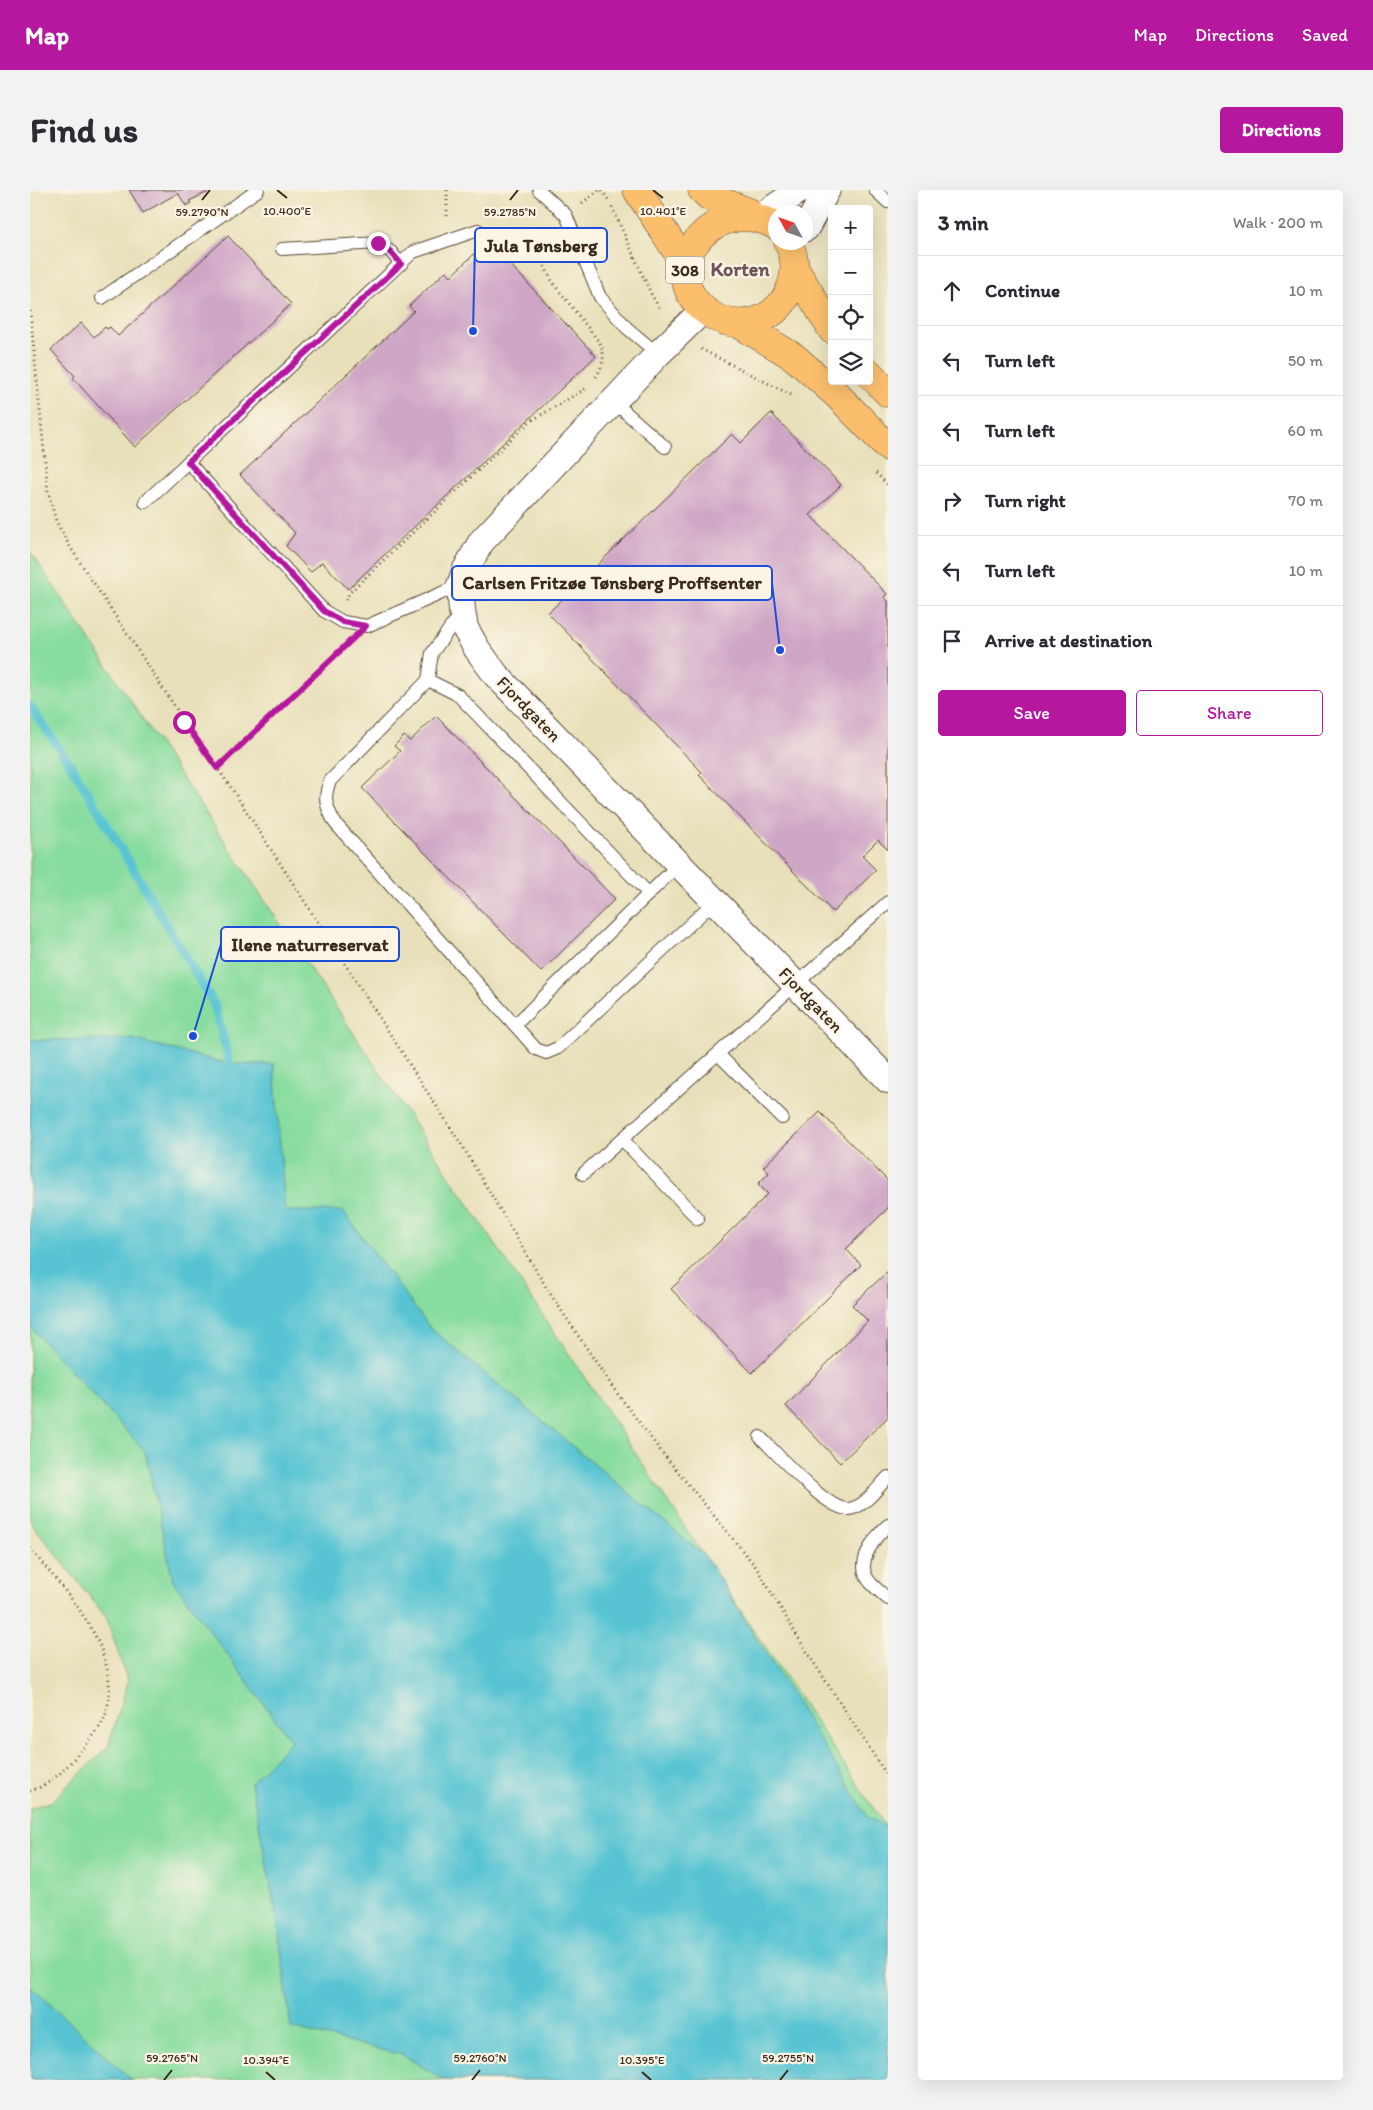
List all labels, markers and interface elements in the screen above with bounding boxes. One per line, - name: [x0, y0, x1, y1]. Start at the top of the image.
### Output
- text: Map: [25, 21, 69, 50]
- text: Map: [1134, 24, 1167, 46]
- text: Directions: [1195, 24, 1274, 46]
- text: Saved: [1302, 24, 1348, 46]
- button: Directions: [1220, 107, 1343, 153]
- text: Find us: [30, 109, 138, 151]
- text: 10.400°E: [263, 204, 311, 218]
- text: 10.401°E: [640, 204, 686, 218]
- text: 59.2790°N: [175, 205, 229, 219]
- text: 59.2785°N: [484, 205, 536, 219]
- north arrow: [768, 205, 813, 250]
- map controls: [828, 205, 873, 385]
- button: +: [828, 205, 873, 250]
- text: 3 min: [938, 210, 988, 235]
- text: Walk · 200 m: [1233, 213, 1323, 232]
- callout: Jula Tønsberg: [475, 228, 607, 262]
- route end: [367, 232, 390, 255]
- text: Jula Tønsberg: [483, 234, 599, 257]
- button: −: [828, 250, 873, 295]
- road number: 308: [666, 256, 704, 284]
- district label: Korten: [710, 257, 770, 281]
- icon: ahead: [938, 277, 966, 305]
- text: Continue: [985, 279, 1060, 302]
- text: 10 m: [1289, 281, 1323, 300]
- button: locate: [828, 295, 873, 340]
- button: layers: [828, 340, 873, 385]
- icon: left: [938, 347, 966, 375]
- text: Turn left: [985, 349, 1055, 372]
- text: 50 m: [1288, 351, 1323, 370]
- icon: left: [938, 417, 966, 445]
- text: Turn left: [985, 419, 1055, 442]
- text: 60 m: [1288, 421, 1323, 440]
- icon: right: [938, 487, 966, 515]
- text: Turn right: [985, 489, 1066, 512]
- text: 70 m: [1288, 491, 1323, 510]
- icon: left: [938, 557, 966, 585]
- text: Turn left: [985, 559, 1055, 582]
- text: 10 m: [1289, 561, 1323, 580]
- callout: Carlsen Fritzøe Tønsberg Proffsenter: [452, 566, 772, 600]
- text: Carlsen Fritzøe Tønsberg Proffsenter: [462, 571, 762, 594]
- icon: arrive: [938, 627, 966, 655]
- text: Arrive at destination: [985, 629, 1152, 652]
- street label: Fjordgaten: [492, 671, 566, 747]
- button: Save: [938, 690, 1126, 736]
- button: Share: [1136, 690, 1323, 736]
- route start: [173, 711, 196, 734]
- callout: Ilene naturreservat: [221, 927, 399, 961]
- text: Ilene naturreservat: [231, 933, 389, 956]
- street label: Fjordgaten: [774, 962, 848, 1038]
- text: 59.2765°N: [146, 2051, 198, 2065]
- text: 59.2760°N: [453, 2051, 507, 2065]
- text: 59.2755°N: [762, 2051, 814, 2065]
- text: 10.394°E: [243, 2053, 289, 2067]
- text: 10.395°E: [619, 2053, 665, 2067]

